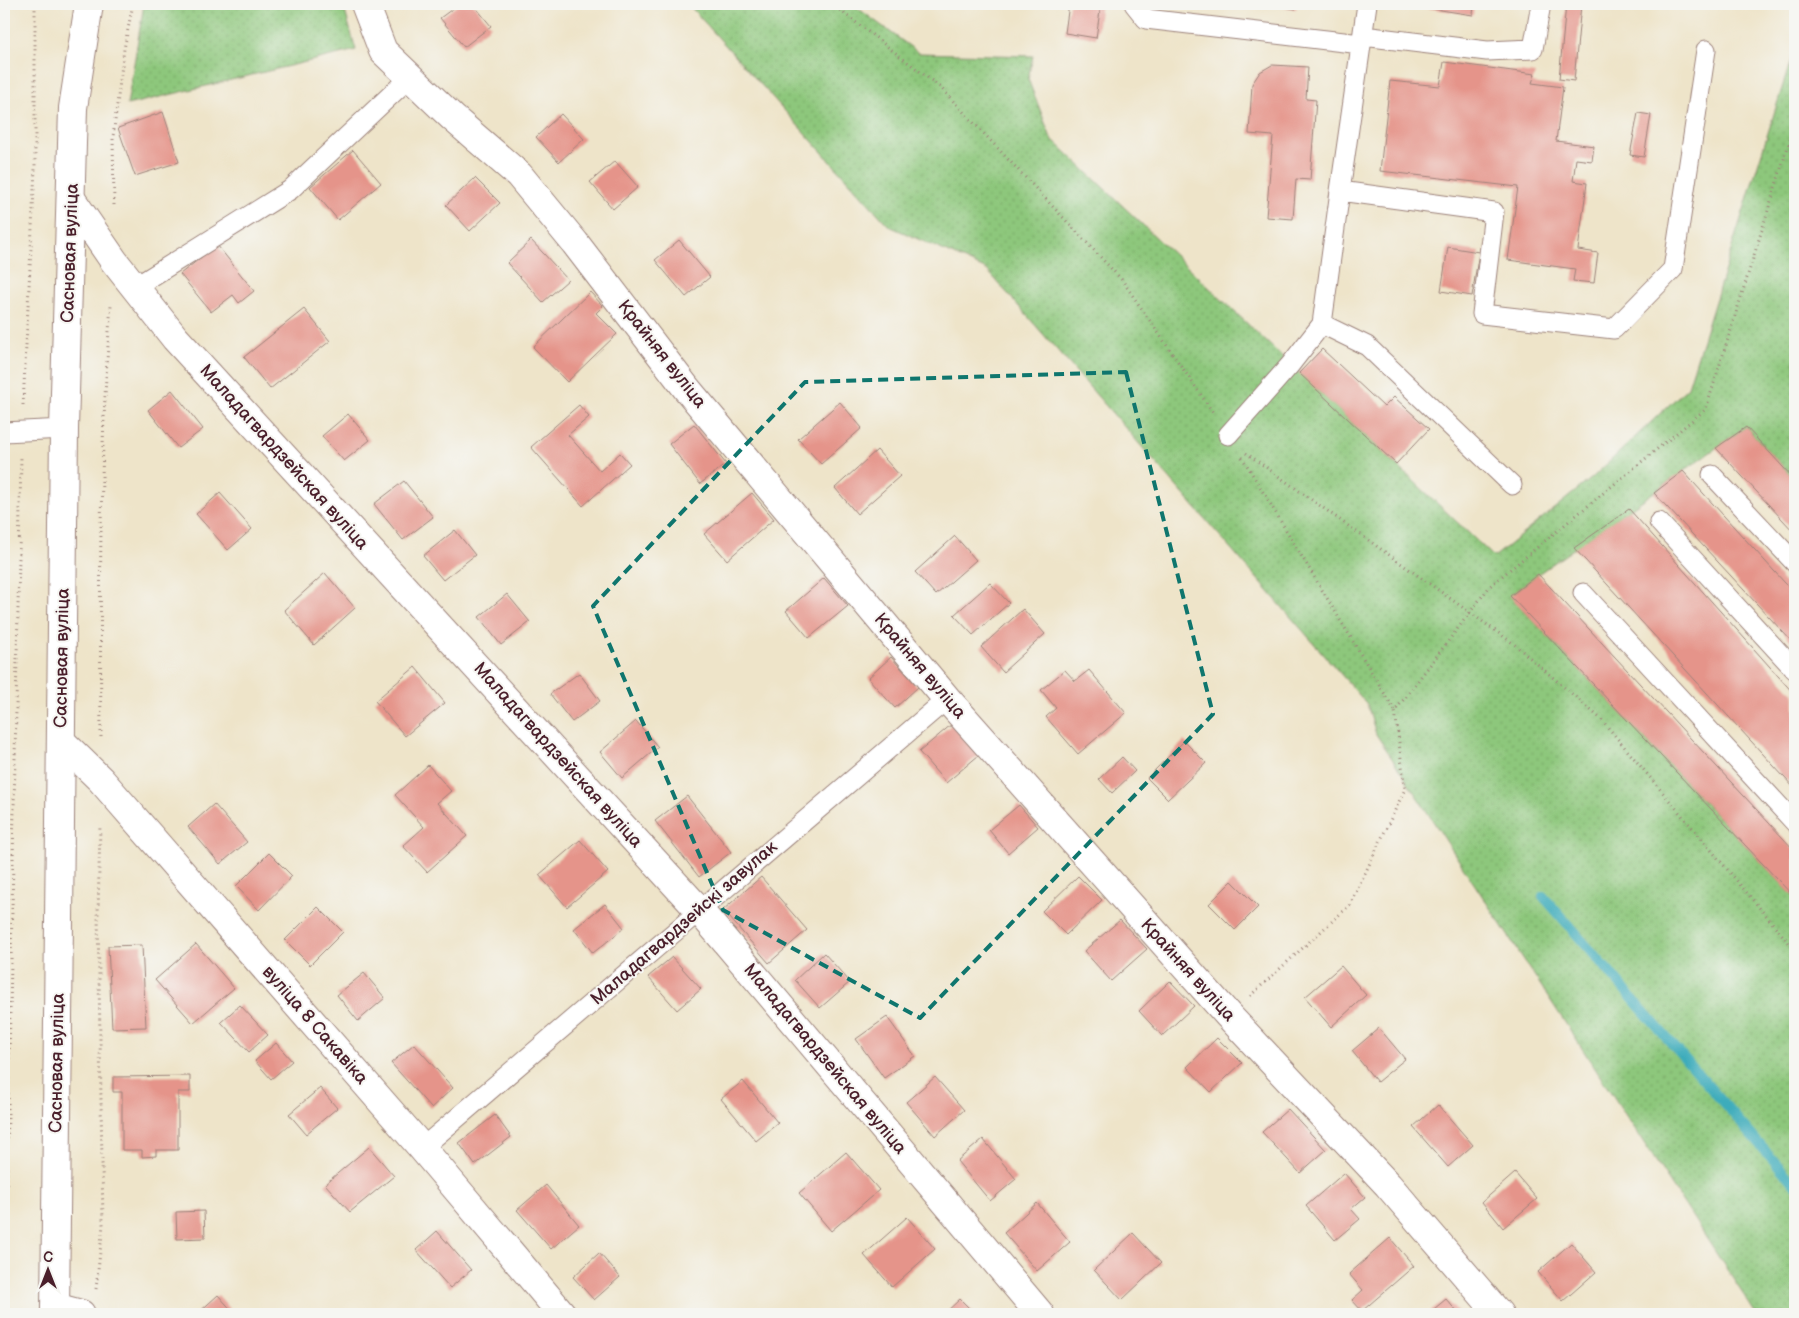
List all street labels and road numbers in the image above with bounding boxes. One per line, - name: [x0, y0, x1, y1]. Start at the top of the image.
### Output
- street label: Сасновая вуліца: [57, 182, 83, 323]
- street label: Крайняя вуліца: [613, 296, 711, 412]
- street label: Маладагвардзейская вуліца: [195, 360, 373, 554]
- street label: Сасновая вуліца: [50, 588, 74, 728]
- street label: Крайняя вуліца: [870, 609, 970, 723]
- street label: Маладагвардзейская вуліца: [469, 658, 647, 852]
- street label: Маладагвардзейскі завулак: [587, 836, 782, 1010]
- street label: Крайняя вуліца: [1136, 914, 1240, 1026]
- street label: Маладагвардзейская вуліца: [739, 960, 911, 1159]
- street label: вуліца 8 Сакавіка: [258, 961, 372, 1089]
- street label: Сасновая вуліца: [45, 993, 69, 1133]

